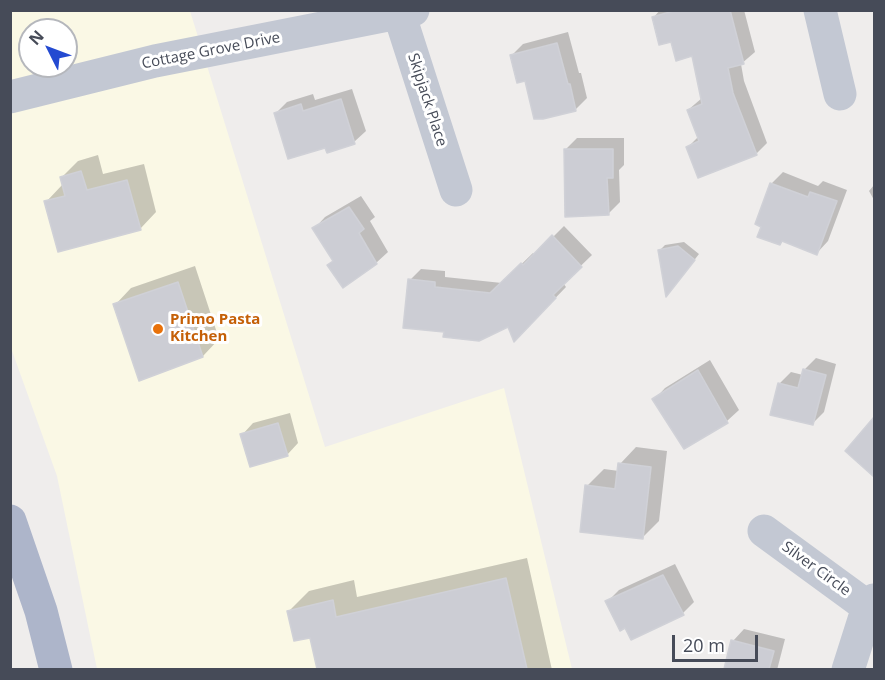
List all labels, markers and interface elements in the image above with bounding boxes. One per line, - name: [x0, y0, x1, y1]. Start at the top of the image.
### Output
- north arrow: [18, 18, 78, 78]
- text: N: [24, 25, 49, 49]
- street label: Cottage Grove Drive: [140, 29, 282, 73]
- street label: Skipjack Place: [403, 51, 451, 149]
- place label: Primo Pasta Kitchen: [170, 311, 260, 346]
- marker: Primo Pasta Kitchen: [151, 322, 165, 336]
- street label: Silver Circle: [778, 538, 854, 600]
- scale bar: [675, 623, 760, 661]
- text: 20 m: [683, 633, 725, 657]

